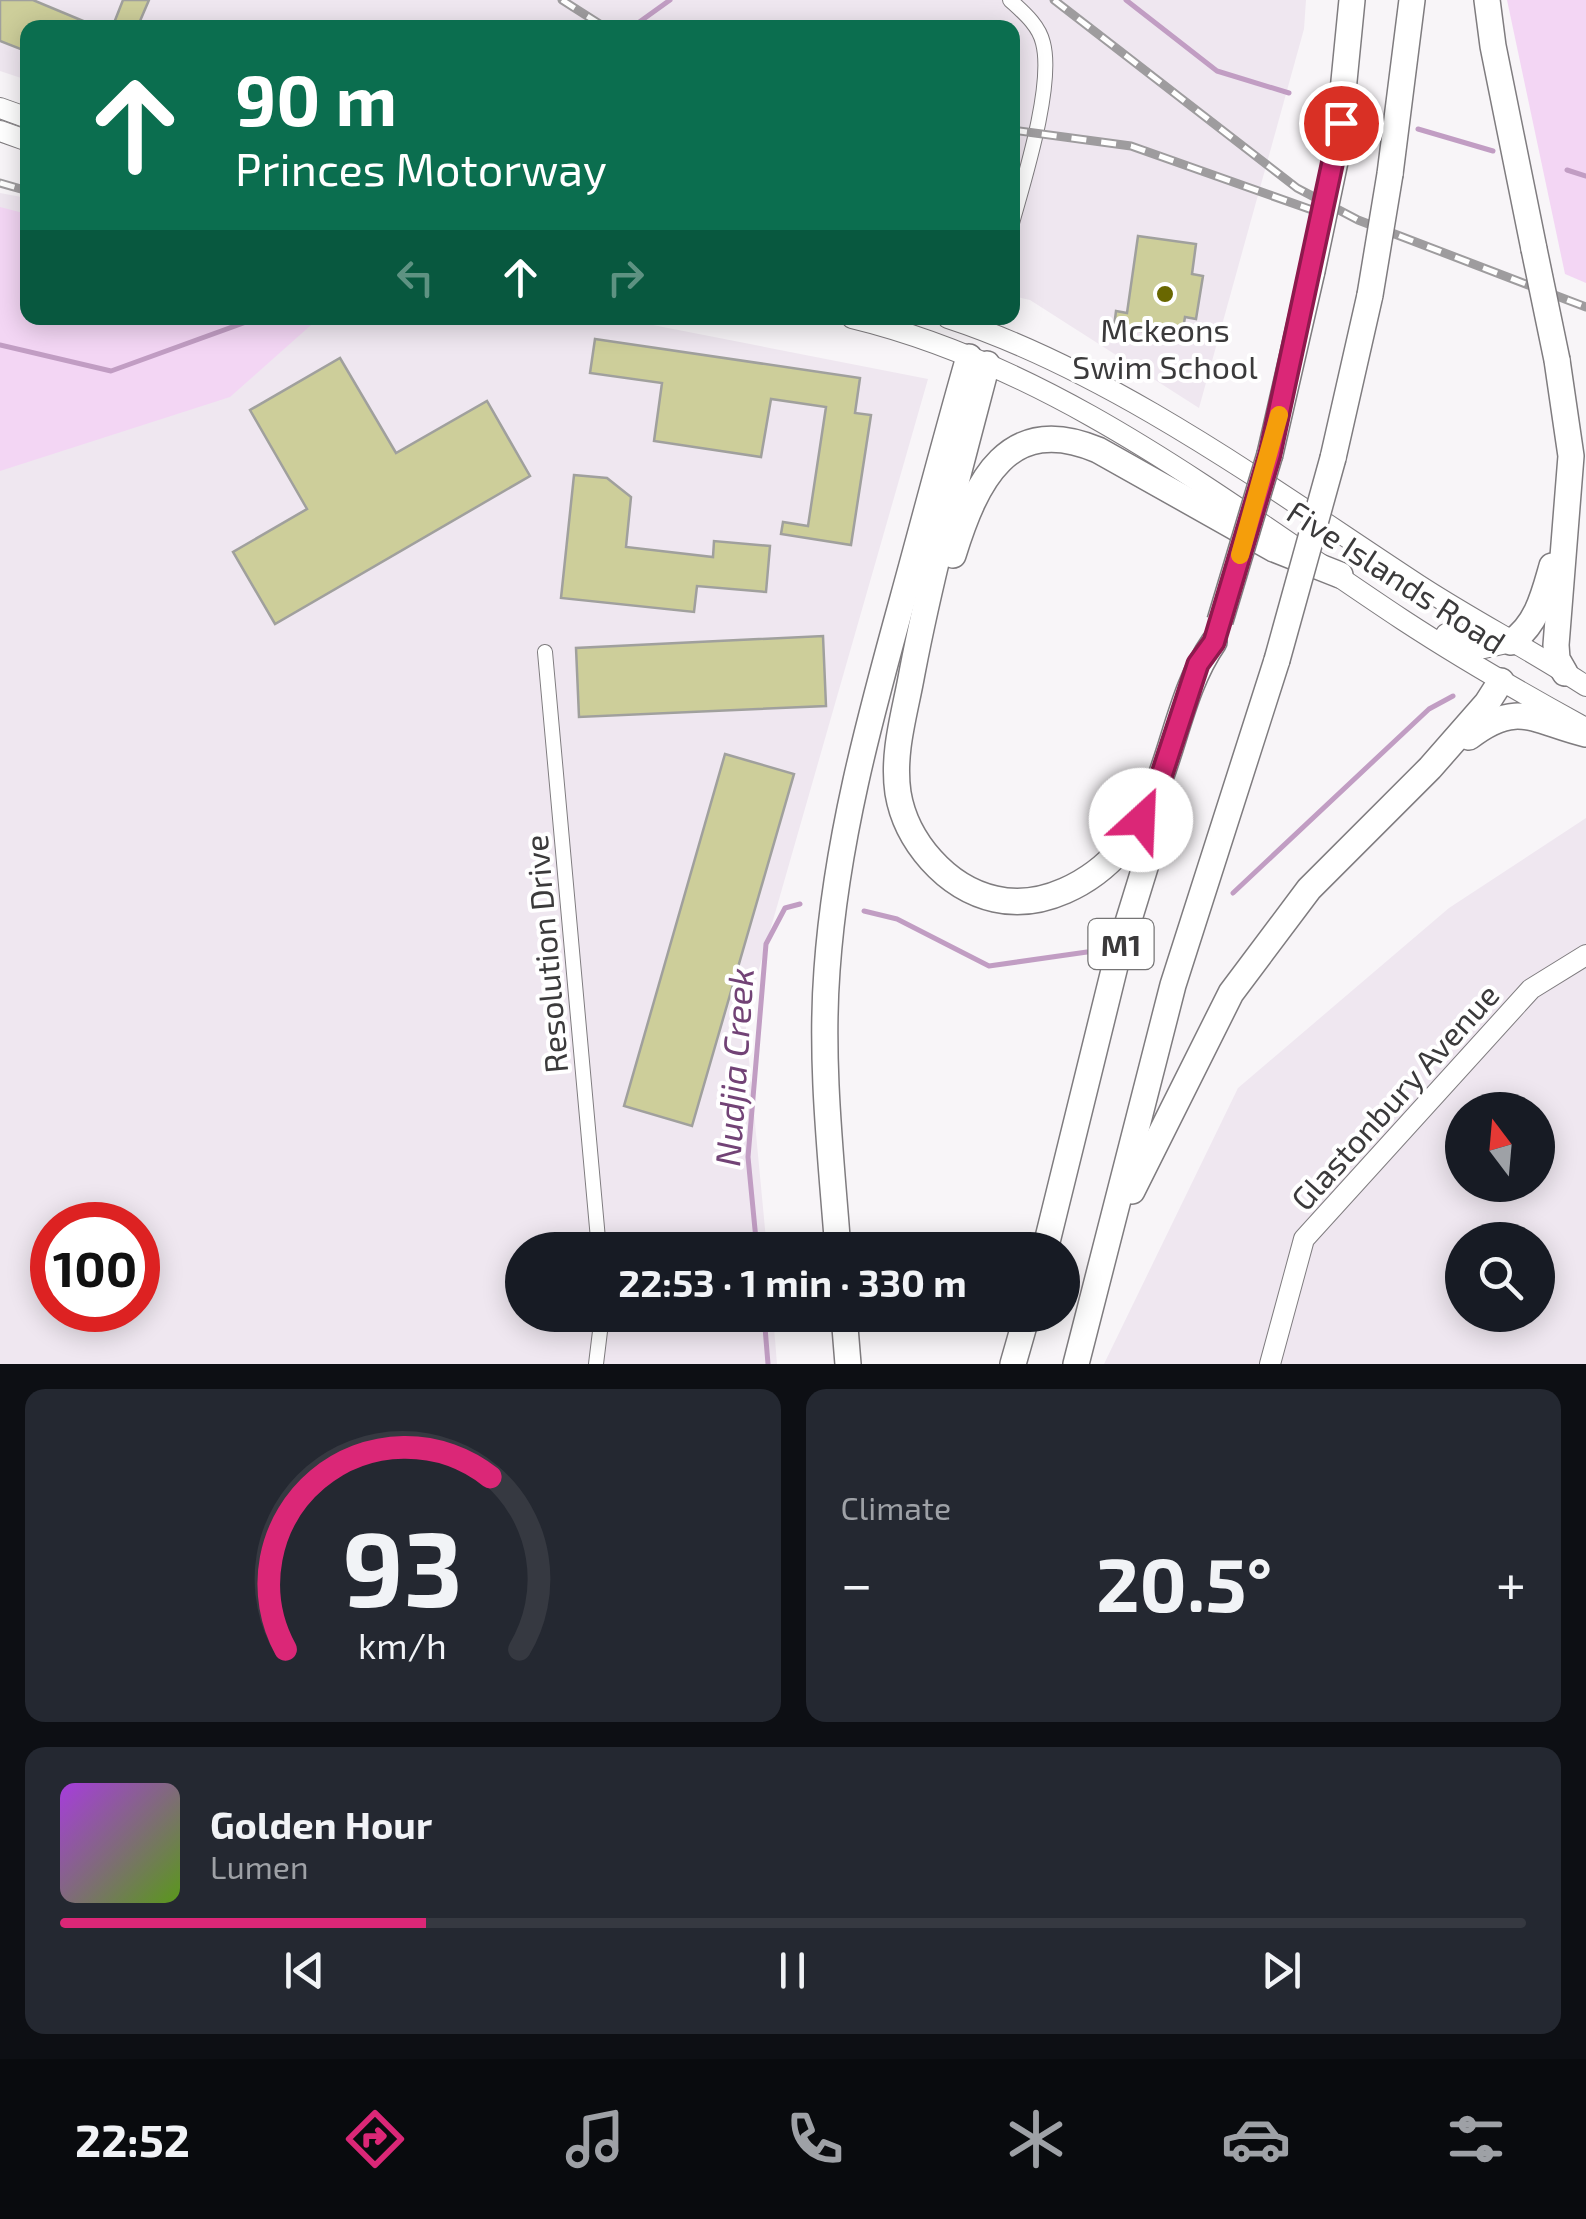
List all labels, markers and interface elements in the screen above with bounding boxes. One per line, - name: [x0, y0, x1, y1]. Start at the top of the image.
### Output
- text: 90 m: [235, 56, 397, 140]
- icon: ahead: [70, 60, 200, 190]
- pin: [1299, 81, 1384, 166]
- icon: arrive: [1314, 96, 1369, 151]
- text: Princes Motorway: [235, 141, 607, 195]
- icon: left: [388, 250, 443, 305]
- icon: ahead: [493, 250, 548, 305]
- icon: right: [598, 250, 653, 305]
- marker: Mckeons Swim School: [1154, 283, 1176, 305]
- place label: Mckeons Swim School: [1072, 310, 1258, 385]
- street label: Five Islands Road: [1281, 491, 1513, 661]
- position arrow: [1089, 768, 1193, 872]
- street label: Resolution Drive: [516, 833, 574, 1075]
- road number: M1: [1088, 919, 1154, 969]
- water label: Nudjia Creek: [705, 966, 761, 1168]
- street label: Glastonbury Avenue: [1282, 975, 1506, 1217]
- north arrow: [1445, 1092, 1555, 1202]
- map controls: [1445, 1092, 1555, 1332]
- speed limit sign: 100: [30, 1202, 160, 1332]
- button: search: [1445, 1222, 1555, 1332]
- text: 22:53 · 1 min · 330 m: [618, 1259, 967, 1305]
- text: Climate: [841, 1488, 951, 1526]
- text: 93: [343, 1503, 463, 1628]
- text: 20.5°: [1096, 1537, 1272, 1627]
- text: −: [841, 1549, 873, 1615]
- text: +: [1496, 1549, 1526, 1615]
- text: km/h: [358, 1623, 447, 1666]
- text: Golden Hour: [210, 1801, 432, 1847]
- text: Lumen: [210, 1847, 309, 1885]
- icon: previous: [277, 1943, 332, 1998]
- icon: pause: [765, 1943, 820, 1998]
- icon: next: [1254, 1943, 1309, 1998]
- icon: directions: [340, 2104, 410, 2174]
- icon: music: [560, 2104, 630, 2174]
- icon: phone: [780, 2104, 850, 2174]
- icon: climate: [1001, 2104, 1071, 2174]
- icon: car: [1221, 2104, 1291, 2174]
- icon: filters: [1441, 2104, 1511, 2174]
- text: 22:52: [75, 2112, 190, 2166]

